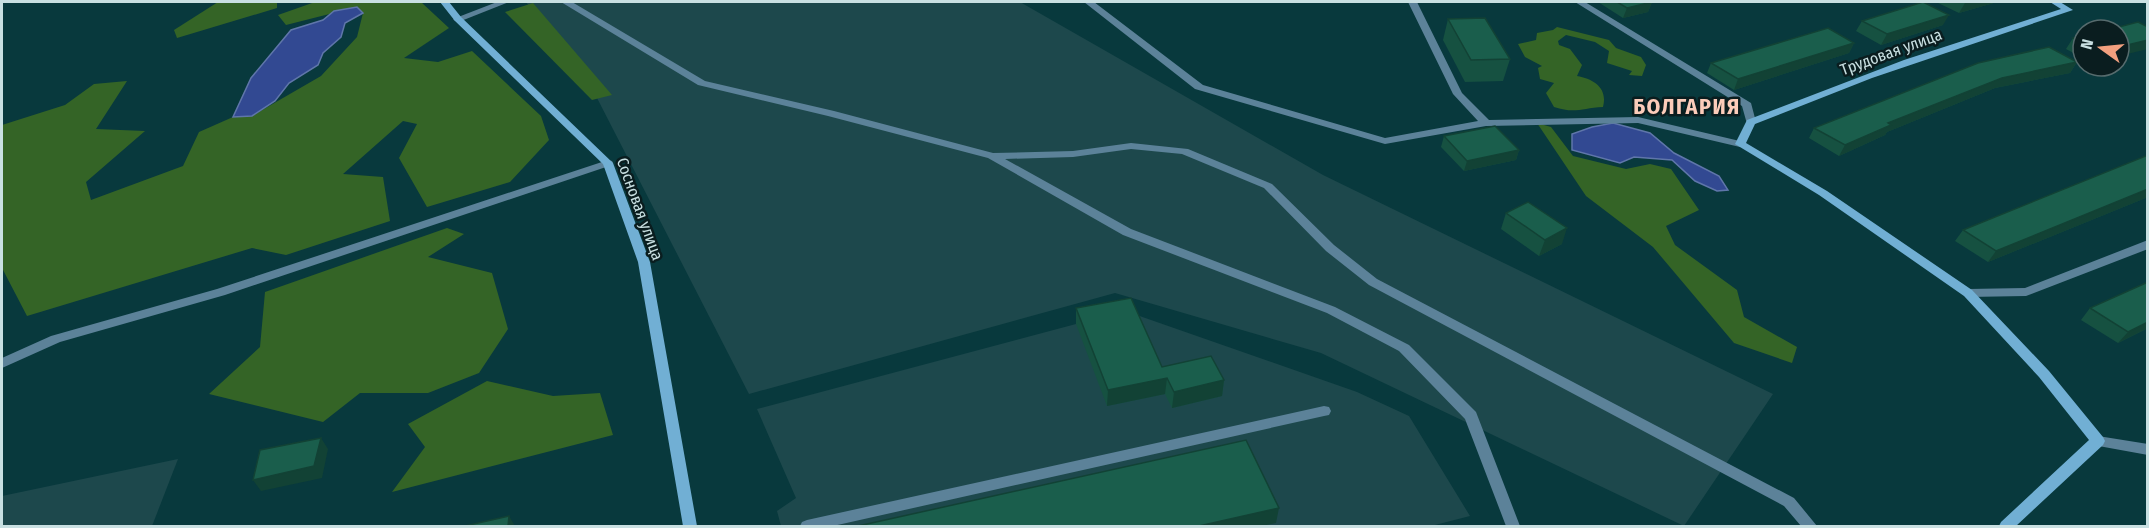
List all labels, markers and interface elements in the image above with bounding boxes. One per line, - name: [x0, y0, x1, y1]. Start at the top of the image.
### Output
- north arrow: [2071, 18, 2131, 78]
- street label: Трудовая улица: [1838, 25, 1945, 79]
- text: N: [2077, 37, 2097, 51]
- district label: БОЛГАРИЯ: [1633, 93, 1741, 120]
- street label: Сосновая улица: [613, 155, 667, 263]

